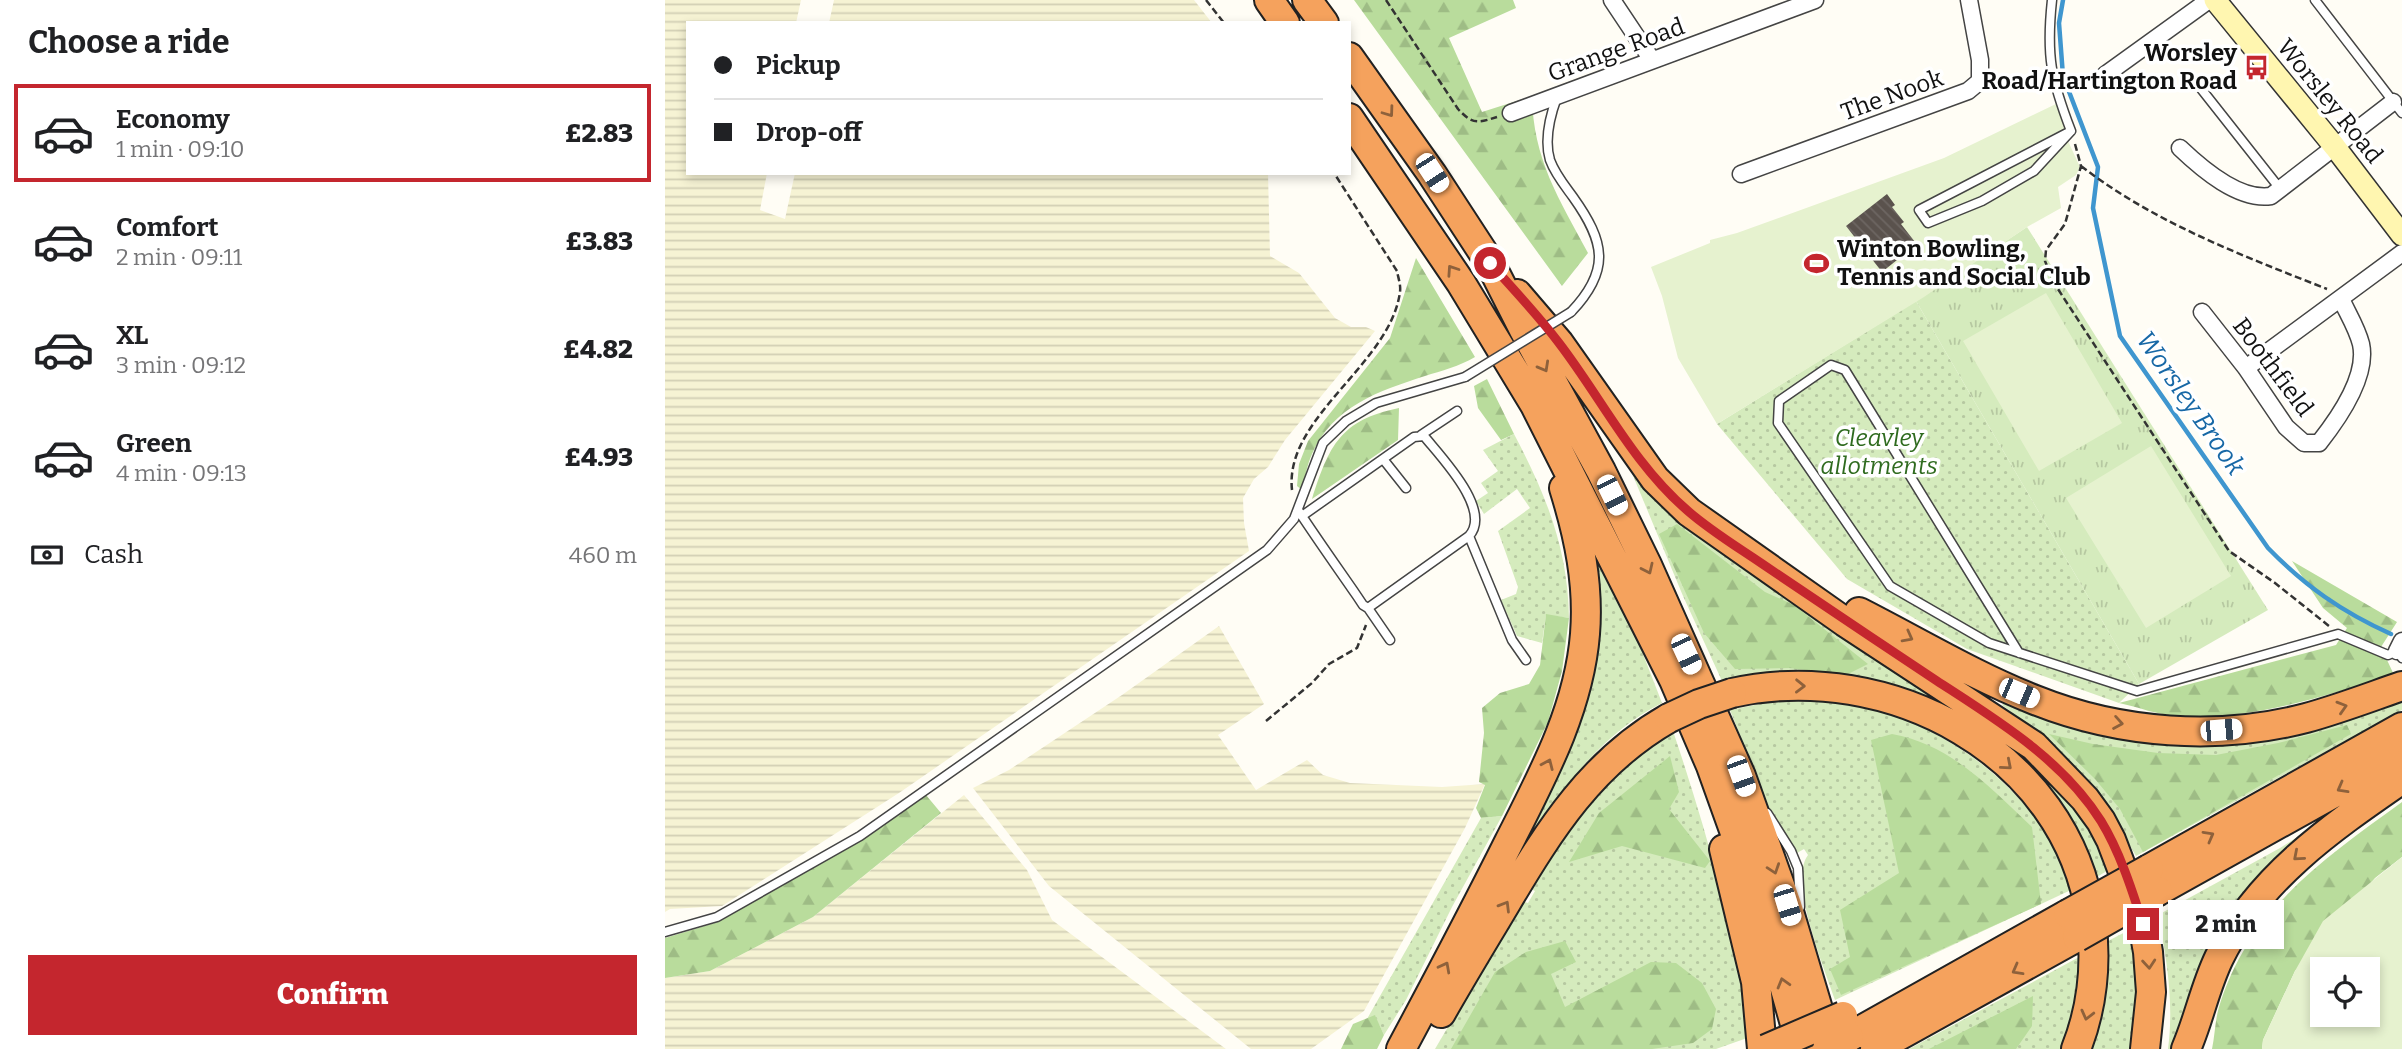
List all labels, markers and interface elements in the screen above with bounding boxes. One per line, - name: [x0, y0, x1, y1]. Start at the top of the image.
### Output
- street label: Grange Road: [1544, 12, 1688, 88]
- text: Choose a ride: [28, 23, 229, 61]
- street label: Worsley Road: [2271, 33, 2389, 169]
- place label: Worsley Road/Hartington Road: [1982, 39, 2238, 95]
- text: Pickup: [756, 50, 841, 81]
- bus stop icon: Worsley Road/Hartington Road: [2243, 53, 2271, 81]
- street label: The Nook: [1837, 64, 1947, 126]
- icon: car: [32, 102, 95, 165]
- text: Economy: [116, 104, 230, 135]
- one-way arrow: [1381, 104, 1393, 117]
- text: Drop-off: [756, 117, 862, 148]
- text: £2.83: [565, 118, 633, 149]
- text: 1 min · 09:10: [116, 135, 245, 163]
- car: [1412, 150, 1453, 196]
- icon: car: [32, 210, 95, 273]
- text: Comfort: [116, 212, 219, 243]
- text: £3.83: [566, 226, 633, 257]
- place label: Winton Bowling, Tennis and Social Club: [1837, 235, 2091, 291]
- text: 2 min · 09:11: [116, 243, 242, 271]
- route start: [1474, 247, 1506, 279]
- sports icon: Winton Bowling, Tennis and Social Club: [1803, 249, 1831, 277]
- one-way arrow: [1447, 264, 1460, 277]
- street label: Boothfield: [2227, 312, 2319, 422]
- icon: car: [32, 318, 95, 381]
- text: XL: [116, 320, 148, 351]
- water label: Worsley Brook: [2130, 325, 2252, 482]
- text: £4.82: [563, 334, 633, 365]
- text: 3 min · 09:12: [116, 351, 246, 379]
- one-way arrow: [1536, 360, 1549, 372]
- park label: Cleavley allotments: [1820, 424, 1938, 480]
- icon: car: [32, 426, 95, 489]
- text: Green: [116, 428, 192, 459]
- text: £4.93: [564, 442, 633, 473]
- text: 4 min · 09:13: [116, 459, 247, 487]
- car: [1594, 472, 1631, 518]
- icon: cash: [28, 536, 66, 574]
- text: Cash: [84, 539, 143, 570]
- text: 460 m: [569, 541, 637, 569]
- one-way arrow: [1640, 562, 1654, 574]
- one-way arrow: [1901, 629, 1913, 643]
- car: [1668, 631, 1705, 677]
- car: [1996, 675, 2043, 711]
- one-way arrow: [1795, 678, 1805, 694]
- one-way arrow: [2336, 701, 2348, 716]
- one-way arrow: [2112, 715, 2124, 730]
- car: [2200, 718, 2243, 742]
- car: [1724, 753, 1759, 799]
- one-way arrow: [1999, 757, 2012, 769]
- one-way arrow: [1540, 759, 1554, 771]
- one-way arrow: [2337, 780, 2350, 794]
- one-way arrow: [2202, 831, 2214, 844]
- one-way arrow: [2294, 848, 2307, 860]
- one-way arrow: [1766, 862, 1780, 875]
- car: [1771, 882, 1804, 928]
- one-way arrow: [1496, 900, 1509, 913]
- callout: 2 min: [2167, 900, 2283, 948]
- route end: [2127, 908, 2159, 940]
- text: 2 min: [2195, 910, 2257, 938]
- button: Confirm: [28, 955, 637, 1035]
- map controls: [2310, 957, 2380, 1027]
- button: locate: [2310, 957, 2380, 1027]
- one-way arrow: [2141, 959, 2156, 970]
- one-way arrow: [1437, 962, 1450, 974]
- one-way arrow: [2012, 962, 2024, 975]
- one-way arrow: [1777, 977, 1792, 989]
- one-way arrow: [2081, 1009, 2095, 1021]

